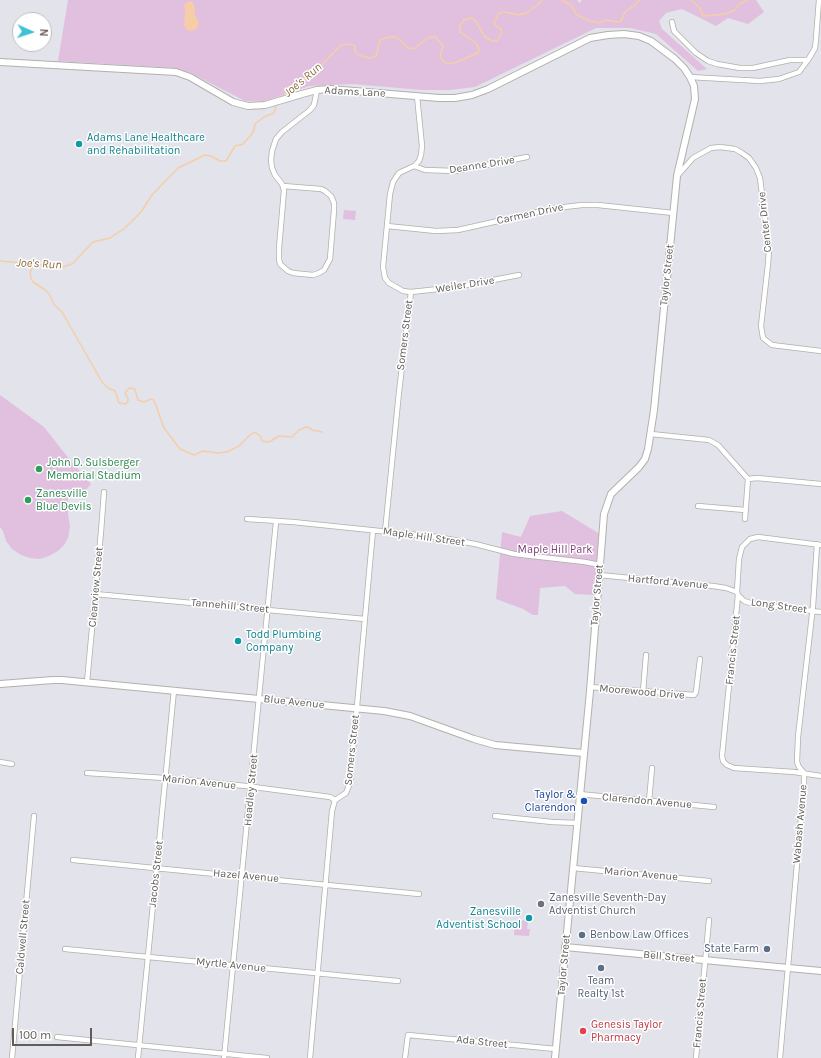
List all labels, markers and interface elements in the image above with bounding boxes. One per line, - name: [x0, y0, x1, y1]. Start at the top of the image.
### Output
- north arrow: [12, 12, 52, 52]
- text: N: [37, 28, 50, 37]
- water label: Joe's Run: [281, 60, 325, 100]
- street label: Adams Lane: [324, 84, 386, 100]
- place label: Adams Lane Healthcare and Rehabilitation: [87, 131, 205, 157]
- marker: Adams Lane Healthcare and Rehabilitation: [74, 139, 84, 149]
- street label: Deanne Drive: [448, 153, 516, 177]
- street label: Center Drive: [755, 191, 775, 253]
- street label: Carmen Drive: [496, 201, 564, 227]
- street label: Taylor Street: [657, 244, 677, 306]
- water label: Joe's Run: [16, 256, 62, 272]
- street label: Weiler Drive: [435, 274, 495, 296]
- street label: Somers Street: [394, 299, 416, 371]
- place label: John D. Sulsberger Memorial Stadium: [47, 456, 141, 482]
- marker: John D. Sulsberger Memorial Stadium: [34, 464, 44, 474]
- place label: Zanesville Blue Devils: [36, 487, 91, 513]
- marker: Zanesville Blue Devils: [23, 495, 33, 505]
- street label: Maple Hill Street: [382, 525, 466, 549]
- park label: Maple Hill Park: [518, 543, 592, 557]
- street label: Clearview Street: [86, 546, 106, 628]
- street label: Taylor Street: [588, 564, 606, 626]
- street label: Hartford Avenue: [627, 572, 709, 592]
- street label: Tannehill Street: [190, 596, 270, 616]
- street label: Long Street: [750, 596, 808, 616]
- street label: Francis Street: [723, 615, 743, 685]
- place label: Todd Plumbing Company: [246, 628, 321, 654]
- marker: Todd Plumbing Company: [233, 636, 243, 646]
- street label: Moorewood Drive: [599, 682, 685, 702]
- street label: Blue Avenue: [263, 692, 325, 712]
- street label: Somers Street: [342, 714, 362, 786]
- street label: Headley Street: [241, 753, 261, 827]
- street label: Marion Avenue: [161, 772, 237, 792]
- street label: Wabash Avenue: [790, 784, 810, 864]
- place label: Taylor & Clarendon: [525, 788, 576, 814]
- street label: Clarendon Avenue: [602, 790, 692, 812]
- marker: Taylor & Clarendon: [579, 796, 589, 806]
- street label: Jacobs Street: [146, 840, 166, 908]
- street label: Marion Avenue: [604, 864, 678, 884]
- street label: Hazel Avenue: [212, 867, 280, 885]
- place label: Zanesville Seventh-Day Adventist Church: [549, 891, 666, 917]
- street label: Caldwell Street: [13, 899, 33, 975]
- marker: Zanesville Seventh-Day Adventist Church: [536, 899, 546, 909]
- place label: Zanesville Adventist School: [436, 905, 521, 931]
- marker: Zanesville Adventist School: [524, 913, 534, 923]
- place label: Benbow Law Offices: [590, 928, 689, 942]
- marker: Benbow Law Offices: [577, 930, 587, 940]
- street label: Taylor Street: [555, 934, 573, 996]
- place label: State Farm: [704, 942, 759, 956]
- marker: State Farm: [762, 944, 772, 954]
- street label: Bell Street: [643, 948, 695, 966]
- street label: Myrtle Avenue: [195, 955, 267, 975]
- marker: Team Realty 1st: [596, 963, 606, 973]
- place label: Team Realty 1st: [578, 974, 624, 1000]
- street label: Francis Street: [690, 978, 710, 1048]
- place label: Genesis Taylor Pharmacy: [591, 1018, 662, 1044]
- scale bar: [14, 1020, 94, 1046]
- marker: Genesis Taylor Pharmacy: [578, 1026, 588, 1036]
- text: 100 m: [19, 1028, 51, 1042]
- street label: Ada Street: [456, 1033, 508, 1051]

